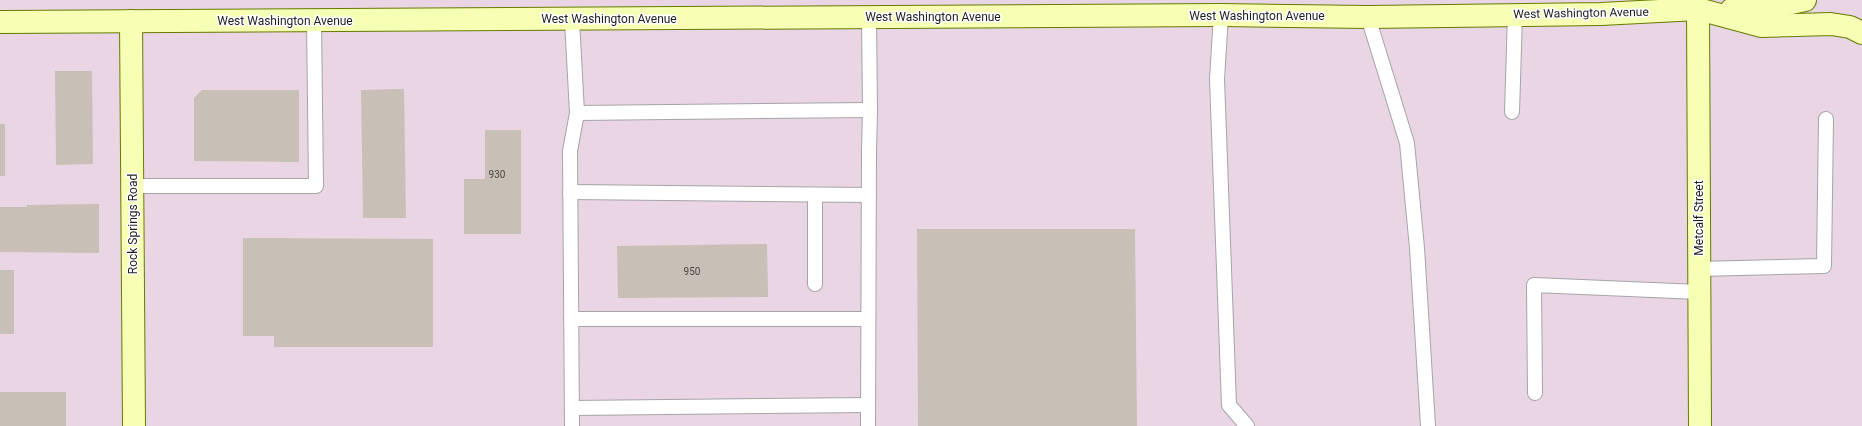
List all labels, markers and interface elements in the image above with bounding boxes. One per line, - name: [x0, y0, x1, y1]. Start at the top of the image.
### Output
- street label: West Washington Avenue: [1513, 5, 1649, 21]
- street label: West Washington Avenue: [1189, 9, 1325, 23]
- street label: West Washington Avenue: [865, 10, 1001, 24]
- street label: West Washington Avenue: [541, 12, 677, 26]
- street label: West Washington Avenue: [217, 14, 353, 28]
- house number: 930: [489, 169, 506, 180]
- street label: Rock Springs Road: [126, 174, 140, 274]
- street label: Metcalf Street: [1692, 180, 1706, 256]
- house number: 950: [684, 266, 701, 277]

